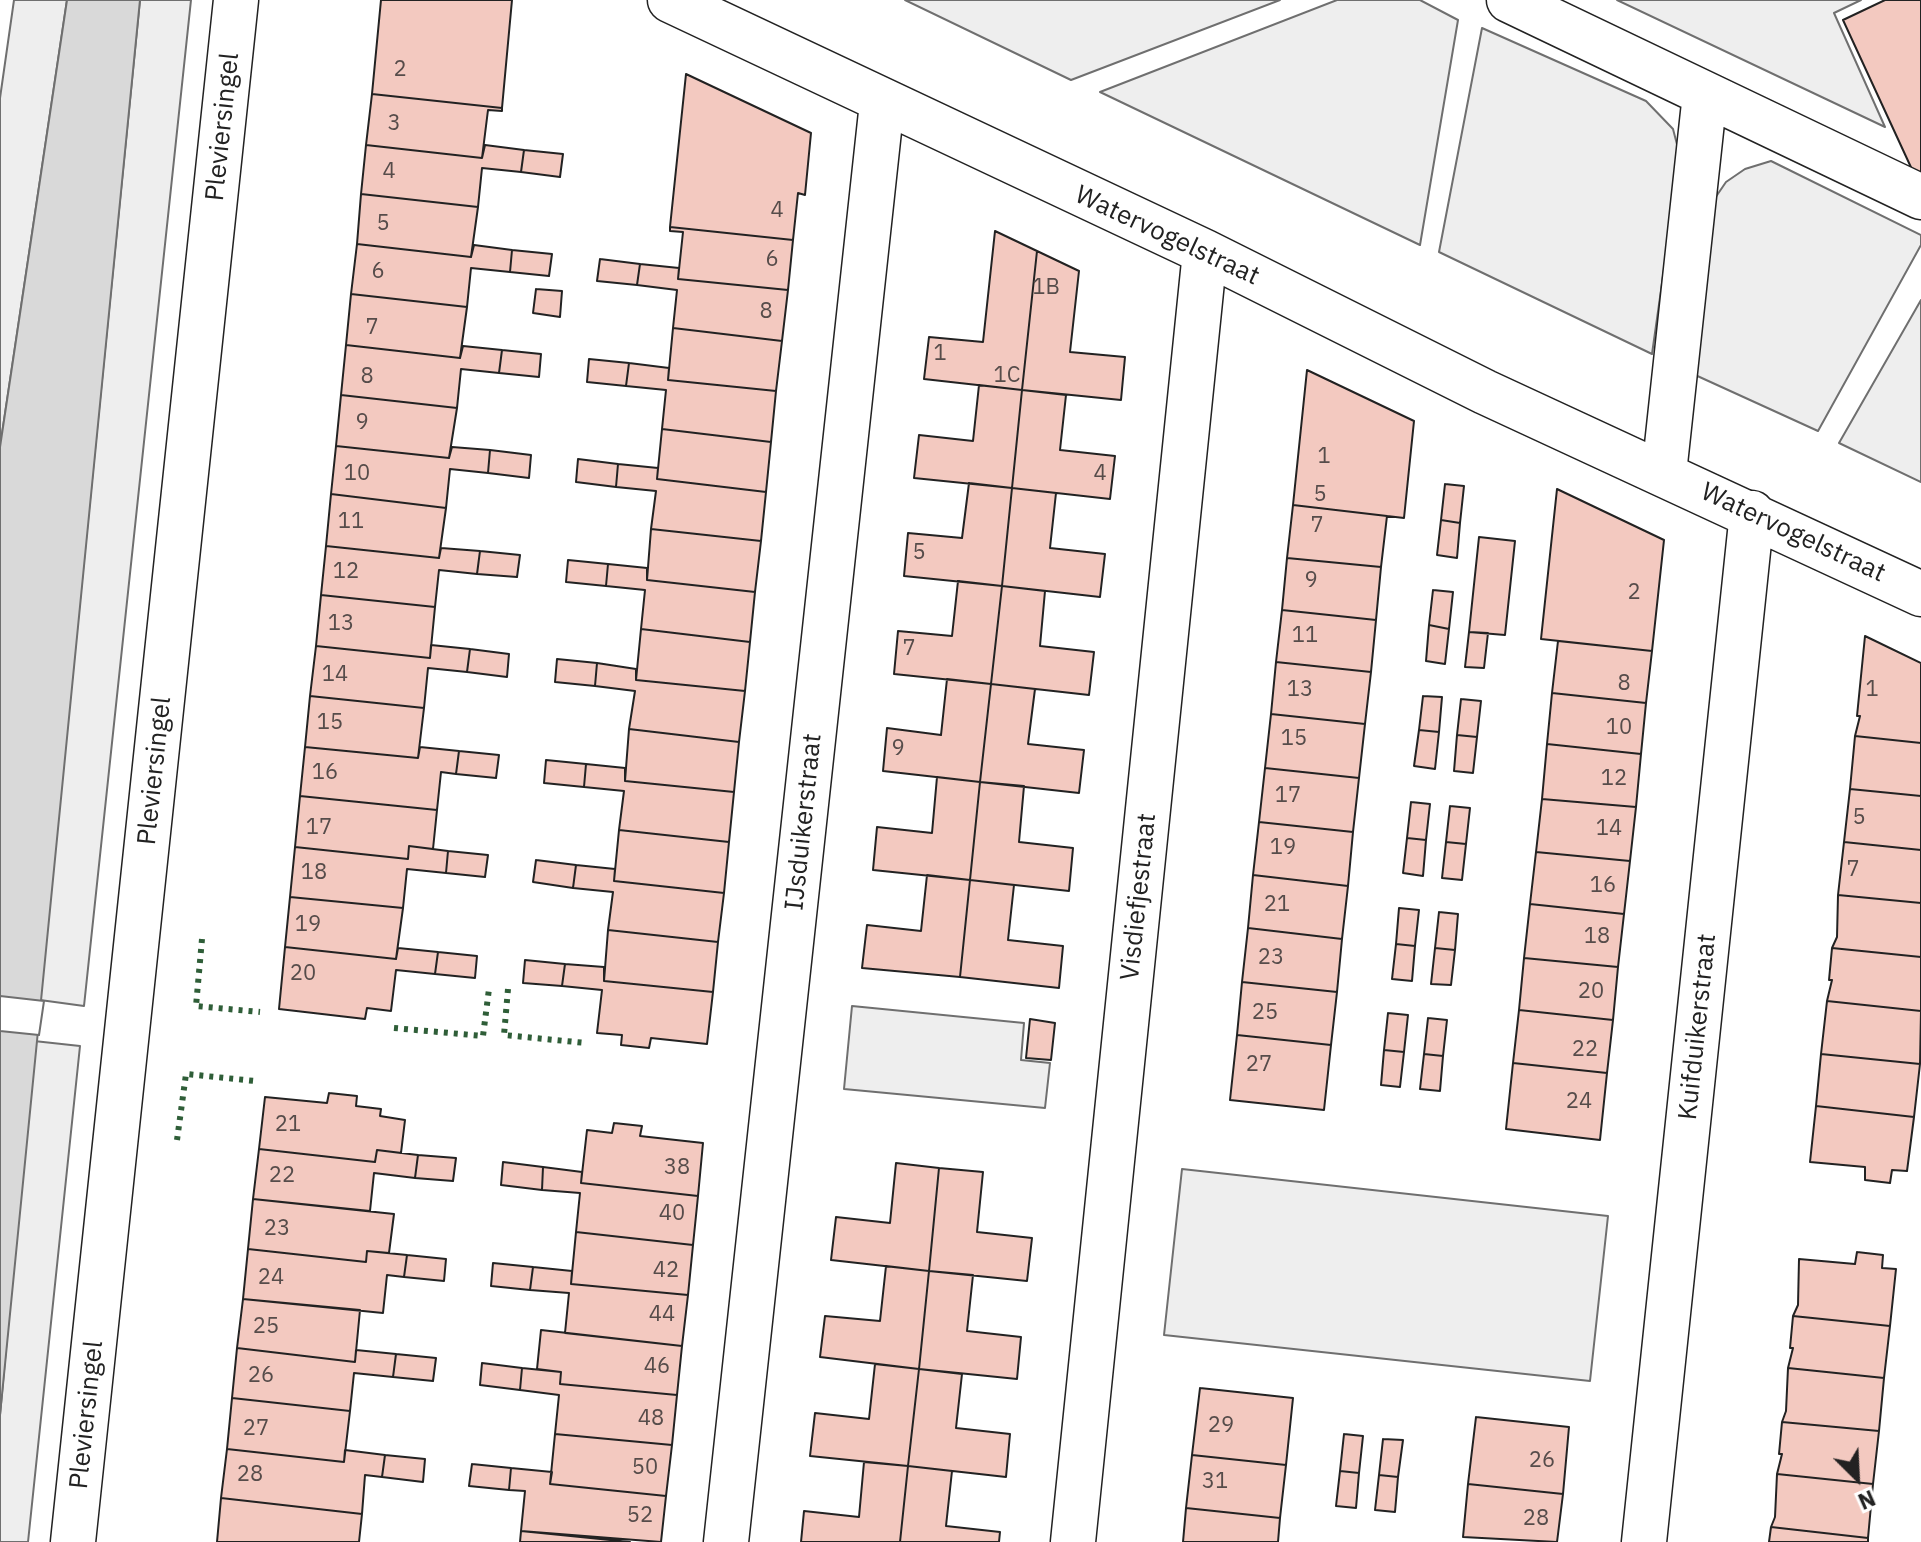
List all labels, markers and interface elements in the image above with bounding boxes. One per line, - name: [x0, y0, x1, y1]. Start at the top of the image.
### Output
- street label: Pleviersingel: [200, 51, 246, 203]
- house number: 2: [393, 57, 407, 83]
- house number: 3: [387, 111, 401, 137]
- house number: 4: [382, 159, 396, 185]
- street label: Watervogelstraat: [1070, 180, 1264, 292]
- house number: 4: [770, 198, 784, 224]
- house number: 5: [376, 211, 390, 237]
- house number: 6: [765, 247, 779, 273]
- house number: 6: [371, 259, 385, 285]
- house number: 1B: [1032, 275, 1060, 301]
- house number: 8: [759, 299, 773, 325]
- house number: 7: [365, 315, 379, 341]
- house number: 1: [933, 341, 947, 367]
- house number: 1C: [994, 363, 1020, 389]
- house number: 8: [360, 364, 374, 390]
- house number: 9: [355, 410, 369, 436]
- house number: 1: [1317, 444, 1331, 470]
- house number: 10: [344, 461, 370, 487]
- house number: 4: [1093, 461, 1107, 487]
- street label: Watervogelstraat: [1696, 477, 1890, 589]
- house number: 5: [1313, 482, 1327, 508]
- house number: 11: [338, 509, 364, 535]
- house number: 7: [1310, 513, 1324, 539]
- house number: 5: [912, 540, 926, 566]
- house number: 12: [333, 559, 359, 585]
- house number: 9: [1304, 568, 1318, 594]
- house number: 2: [1627, 580, 1641, 606]
- house number: 13: [328, 611, 354, 637]
- house number: 11: [1292, 623, 1318, 649]
- house number: 7: [902, 636, 916, 662]
- house number: 14: [322, 662, 348, 688]
- house number: 8: [1617, 671, 1631, 697]
- house number: 13: [1287, 677, 1313, 703]
- house number: 1: [1865, 677, 1879, 703]
- street label: Pleviersingel: [132, 695, 178, 847]
- house number: 15: [317, 710, 343, 736]
- house number: 10: [1606, 715, 1632, 741]
- house number: 15: [1281, 726, 1307, 752]
- street label: IJsduikerstraat: [779, 732, 829, 912]
- house number: 9: [891, 736, 905, 762]
- house number: 16: [312, 760, 338, 786]
- house number: 12: [1601, 766, 1627, 792]
- house number: 17: [1275, 783, 1301, 809]
- house number: 5: [1852, 805, 1866, 831]
- street label: Visdiefjestraat: [1115, 812, 1163, 982]
- house number: 17: [306, 815, 332, 841]
- house number: 14: [1596, 816, 1622, 842]
- house number: 19: [1270, 835, 1296, 861]
- house number: 7: [1846, 857, 1860, 883]
- house number: 18: [301, 860, 327, 886]
- house number: 16: [1590, 873, 1616, 899]
- house number: 21: [1264, 892, 1290, 918]
- house number: 19: [295, 912, 321, 938]
- house number: 18: [1584, 924, 1610, 950]
- street label: Kuifduikerstraat: [1673, 932, 1723, 1122]
- house number: 23: [1258, 945, 1284, 971]
- house number: 20: [290, 961, 316, 987]
- house number: 20: [1578, 979, 1604, 1005]
- house number: 25: [1252, 1000, 1278, 1026]
- house number: 22: [1572, 1037, 1598, 1063]
- house number: 27: [1246, 1052, 1272, 1078]
- house number: 24: [1566, 1089, 1592, 1115]
- house number: 21: [275, 1112, 301, 1138]
- house number: 38: [664, 1155, 690, 1181]
- house number: 22: [269, 1163, 295, 1189]
- house number: 40: [659, 1201, 685, 1227]
- house number: 23: [264, 1216, 290, 1242]
- house number: 42: [653, 1258, 679, 1284]
- house number: 24: [258, 1265, 284, 1291]
- house number: 44: [649, 1302, 675, 1328]
- house number: 25: [253, 1314, 279, 1340]
- street label: Pleviersingel: [64, 1339, 110, 1491]
- house number: 46: [644, 1354, 670, 1380]
- house number: 26: [248, 1363, 274, 1389]
- house number: 48: [638, 1406, 664, 1432]
- house number: 29: [1208, 1413, 1234, 1439]
- house number: 27: [243, 1416, 269, 1442]
- north arrow: [1817, 1438, 1897, 1518]
- house number: 26: [1529, 1448, 1555, 1474]
- house number: 50: [632, 1455, 658, 1481]
- house number: 28: [237, 1462, 263, 1488]
- house number: 31: [1202, 1469, 1228, 1495]
- text: N: [1854, 1484, 1880, 1517]
- house number: 52: [627, 1503, 653, 1529]
- house number: 28: [1523, 1506, 1549, 1532]

